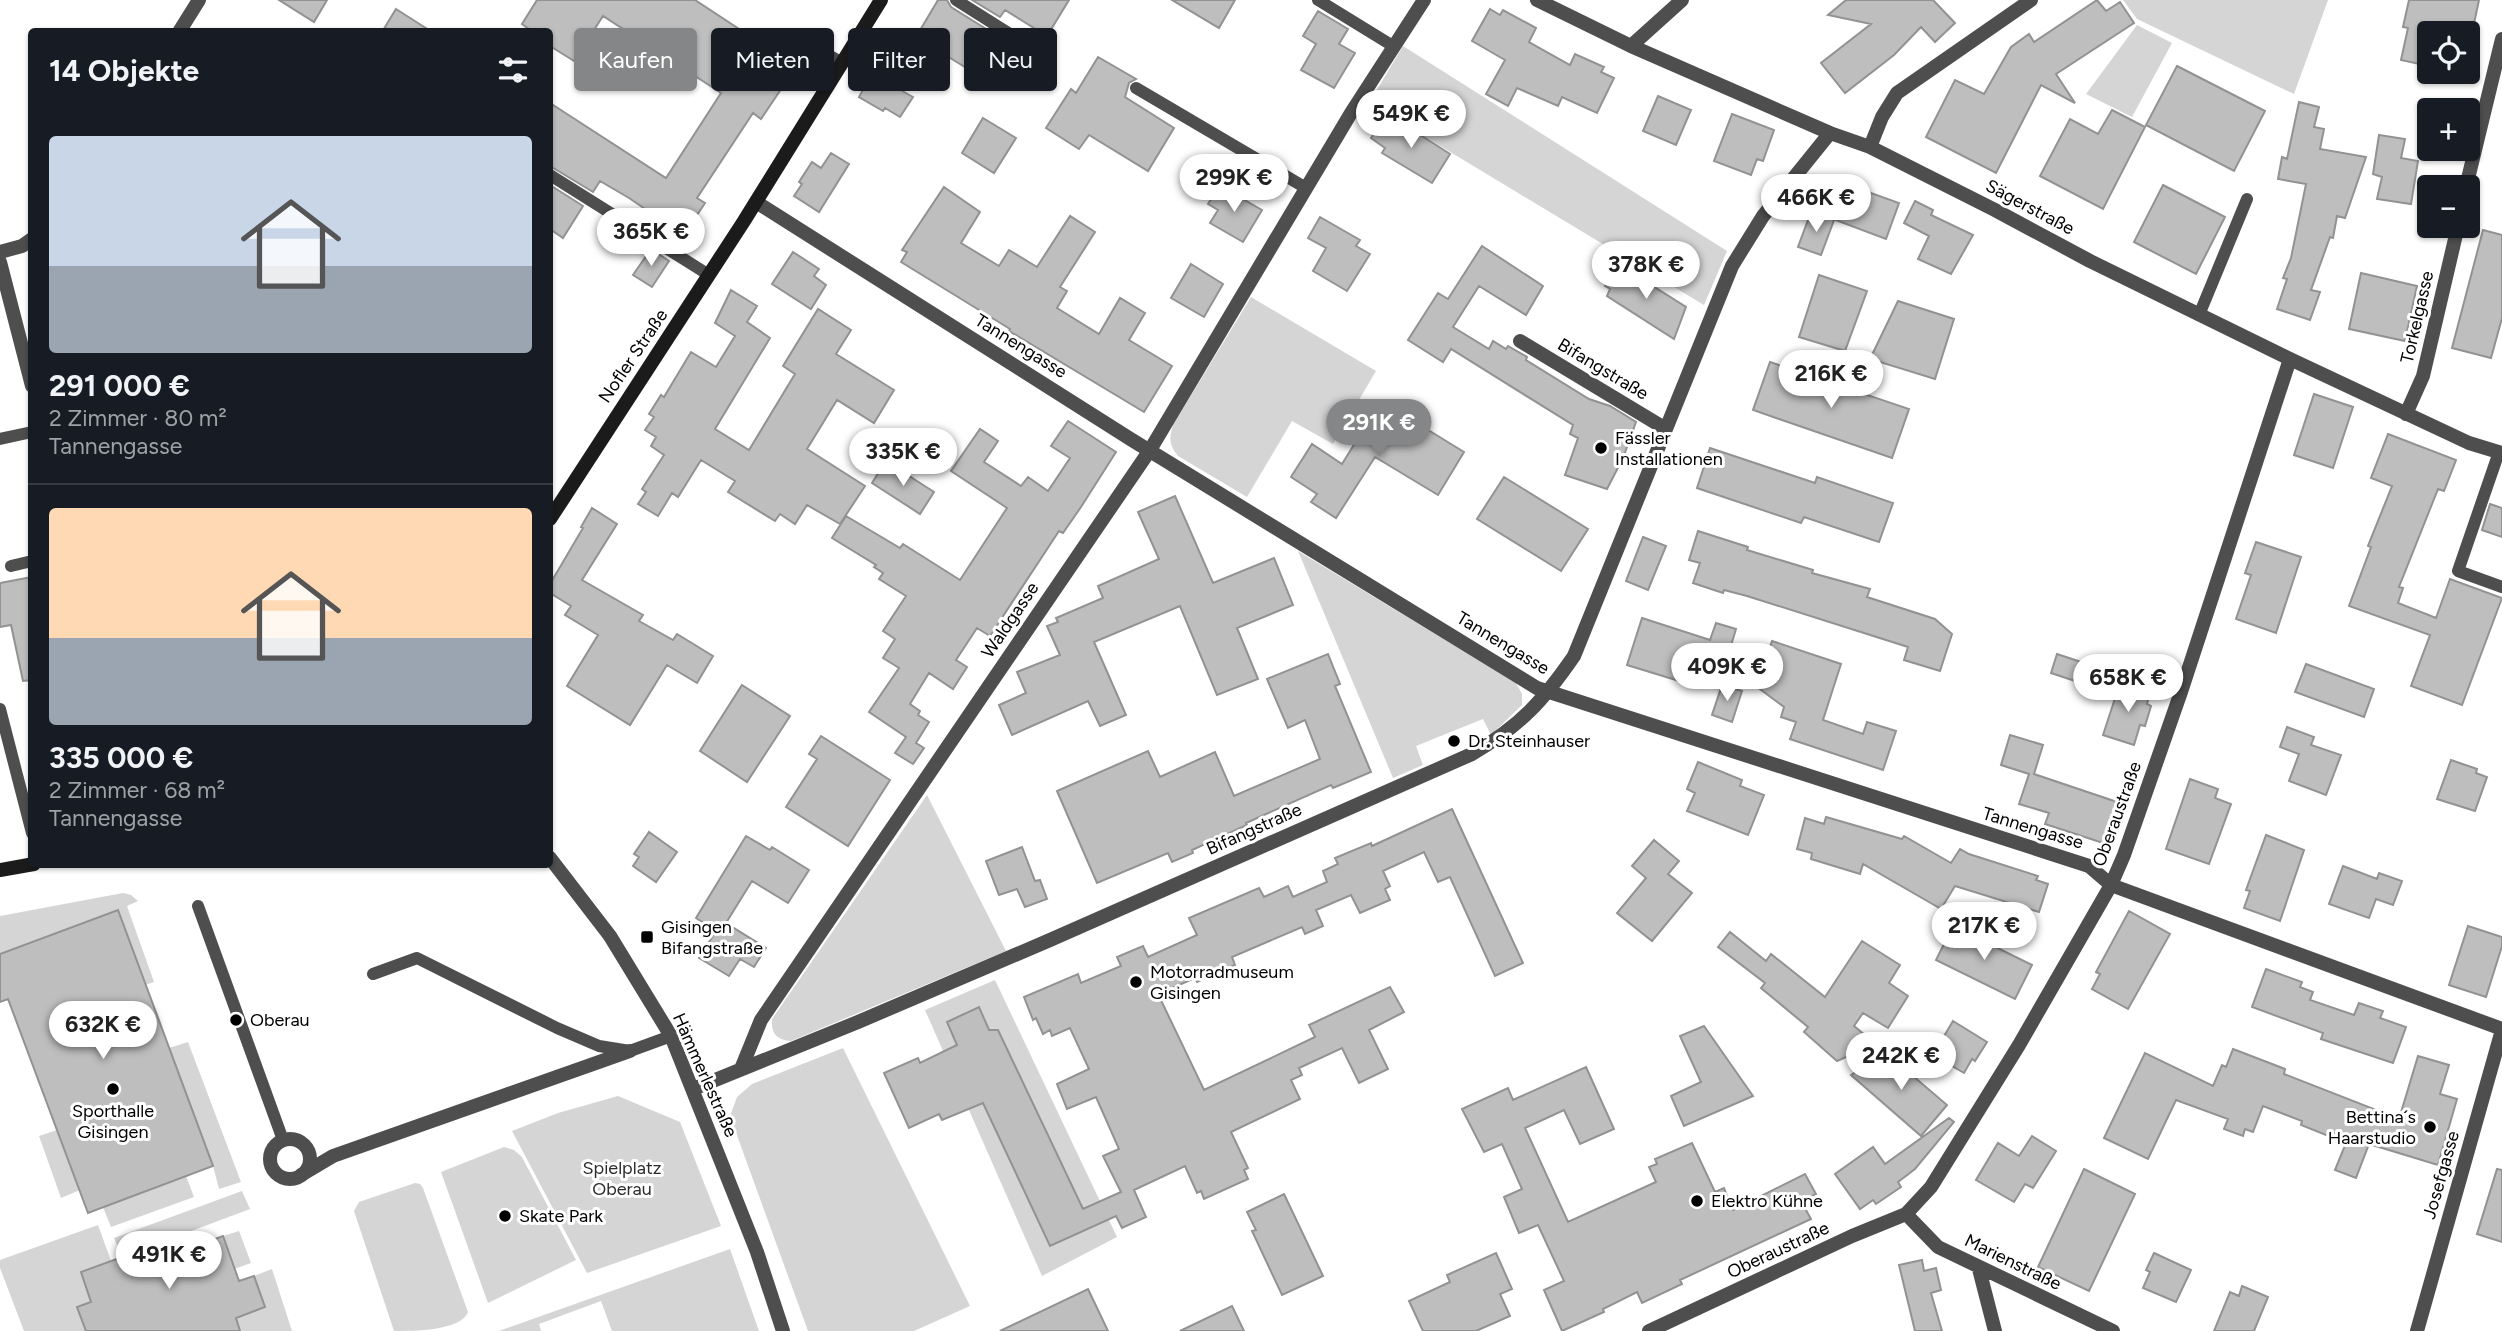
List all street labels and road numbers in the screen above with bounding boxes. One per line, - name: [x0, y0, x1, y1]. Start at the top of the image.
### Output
- street label: Sägerstraße: [1982, 174, 2078, 240]
- street label: Torkelgasse: [2396, 269, 2438, 365]
- street label: Nofler Straße: [594, 305, 673, 407]
- street label: Tannengasse: [971, 309, 1071, 383]
- street label: Bifangstraße: [1554, 333, 1653, 405]
- street label: Waldgasse: [977, 578, 1043, 662]
- street label: Tannengasse: [1453, 607, 1554, 679]
- street label: Oberaustraße: [2088, 758, 2146, 869]
- street label: Bifangstraße: [1203, 798, 1305, 860]
- street label: Tannengasse: [1980, 802, 2086, 854]
- street label: Hämmerlestraße: [668, 1010, 742, 1141]
- street label: Josefgasse: [2418, 1128, 2464, 1222]
- street label: Oberaustraße: [1723, 1217, 1833, 1283]
- street label: Marienstraße: [1961, 1229, 2065, 1295]

